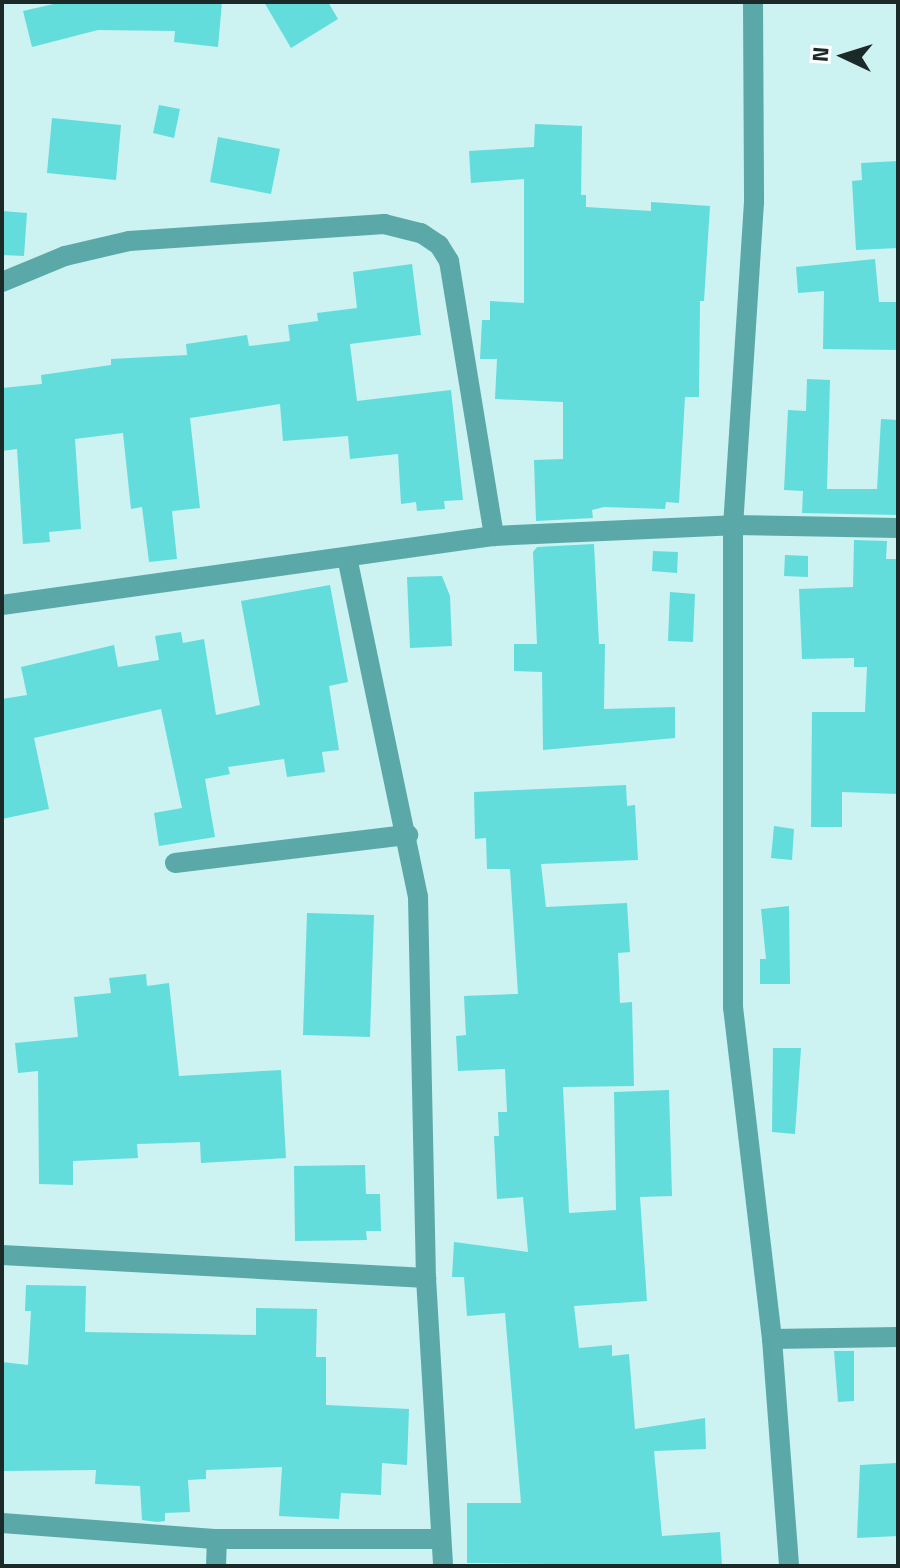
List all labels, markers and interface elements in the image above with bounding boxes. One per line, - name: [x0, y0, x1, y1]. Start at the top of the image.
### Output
- north arrow: [804, 16, 884, 96]
- text: N: [803, 46, 838, 63]

